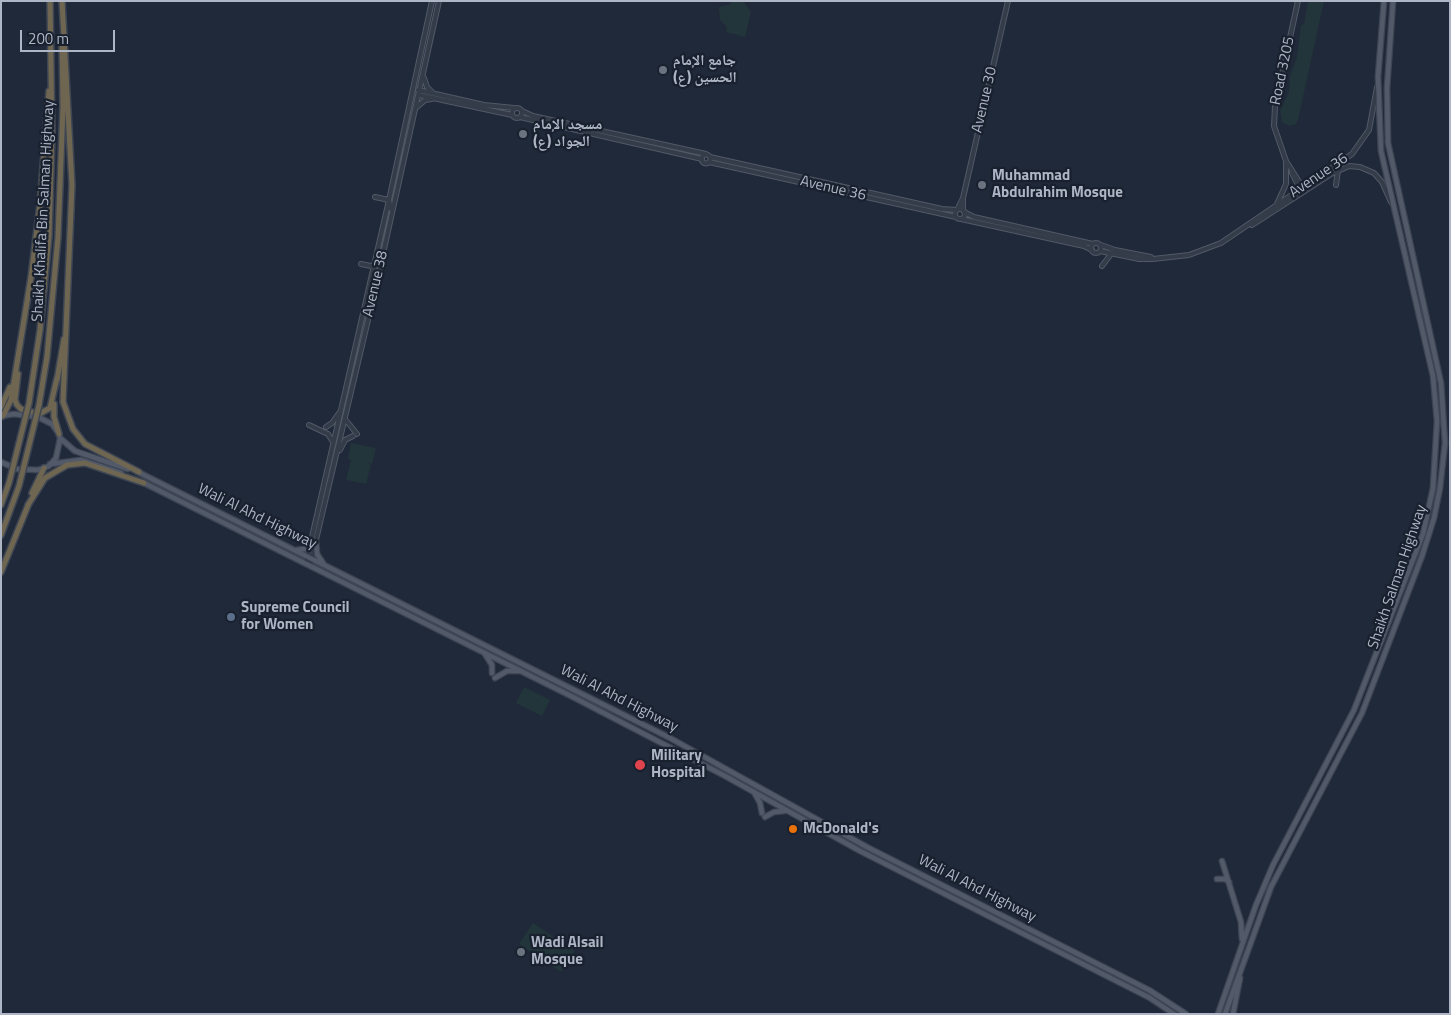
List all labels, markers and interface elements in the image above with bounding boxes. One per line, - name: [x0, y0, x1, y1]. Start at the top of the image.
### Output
- scale bar: [22, 20, 118, 52]
- text: 200 m: [28, 27, 69, 50]
- street label: Road 3205: [1267, 35, 1299, 107]
- place label: جامع الإمام الحسين (ع): [673, 52, 737, 87]
- marker: جامع الإمام الحسين (ع): [657, 64, 669, 76]
- street label: Avenue 30: [969, 65, 1001, 135]
- street label: Shaikh Khalifa Bin Salman Highway: [29, 100, 59, 322]
- place label: مسجد الإمام الجواد (ع): [533, 116, 602, 151]
- marker: مسجد الإمام الجواد (ع): [517, 128, 529, 140]
- street label: Avenue 36: [1286, 150, 1352, 202]
- place label: Muhammad Abdulrahim Mosque: [992, 167, 1123, 202]
- street label: Avenue 36: [798, 173, 868, 205]
- marker: Muhammad Abdulrahim Mosque: [976, 179, 988, 191]
- street label: Avenue 38: [360, 249, 392, 319]
- street label: Wali Al Ahd Highway: [195, 480, 319, 554]
- street label: Shaikh Salman Highway: [1365, 503, 1431, 651]
- place label: Supreme Council for Women: [241, 599, 350, 634]
- marker: Supreme Council for Women: [225, 611, 237, 623]
- street label: Wali Al Ahd Highway: [557, 662, 681, 736]
- place label: Military Hospital: [651, 747, 705, 782]
- marker: Military Hospital: [633, 758, 647, 772]
- place label: McDonald's: [803, 820, 879, 838]
- marker: McDonald's: [787, 823, 799, 835]
- street label: Wali Al Ahd Highway: [915, 852, 1039, 926]
- place label: Wadi Alsail Mosque: [531, 934, 604, 969]
- marker: Wadi Alsail Mosque: [515, 946, 527, 958]

